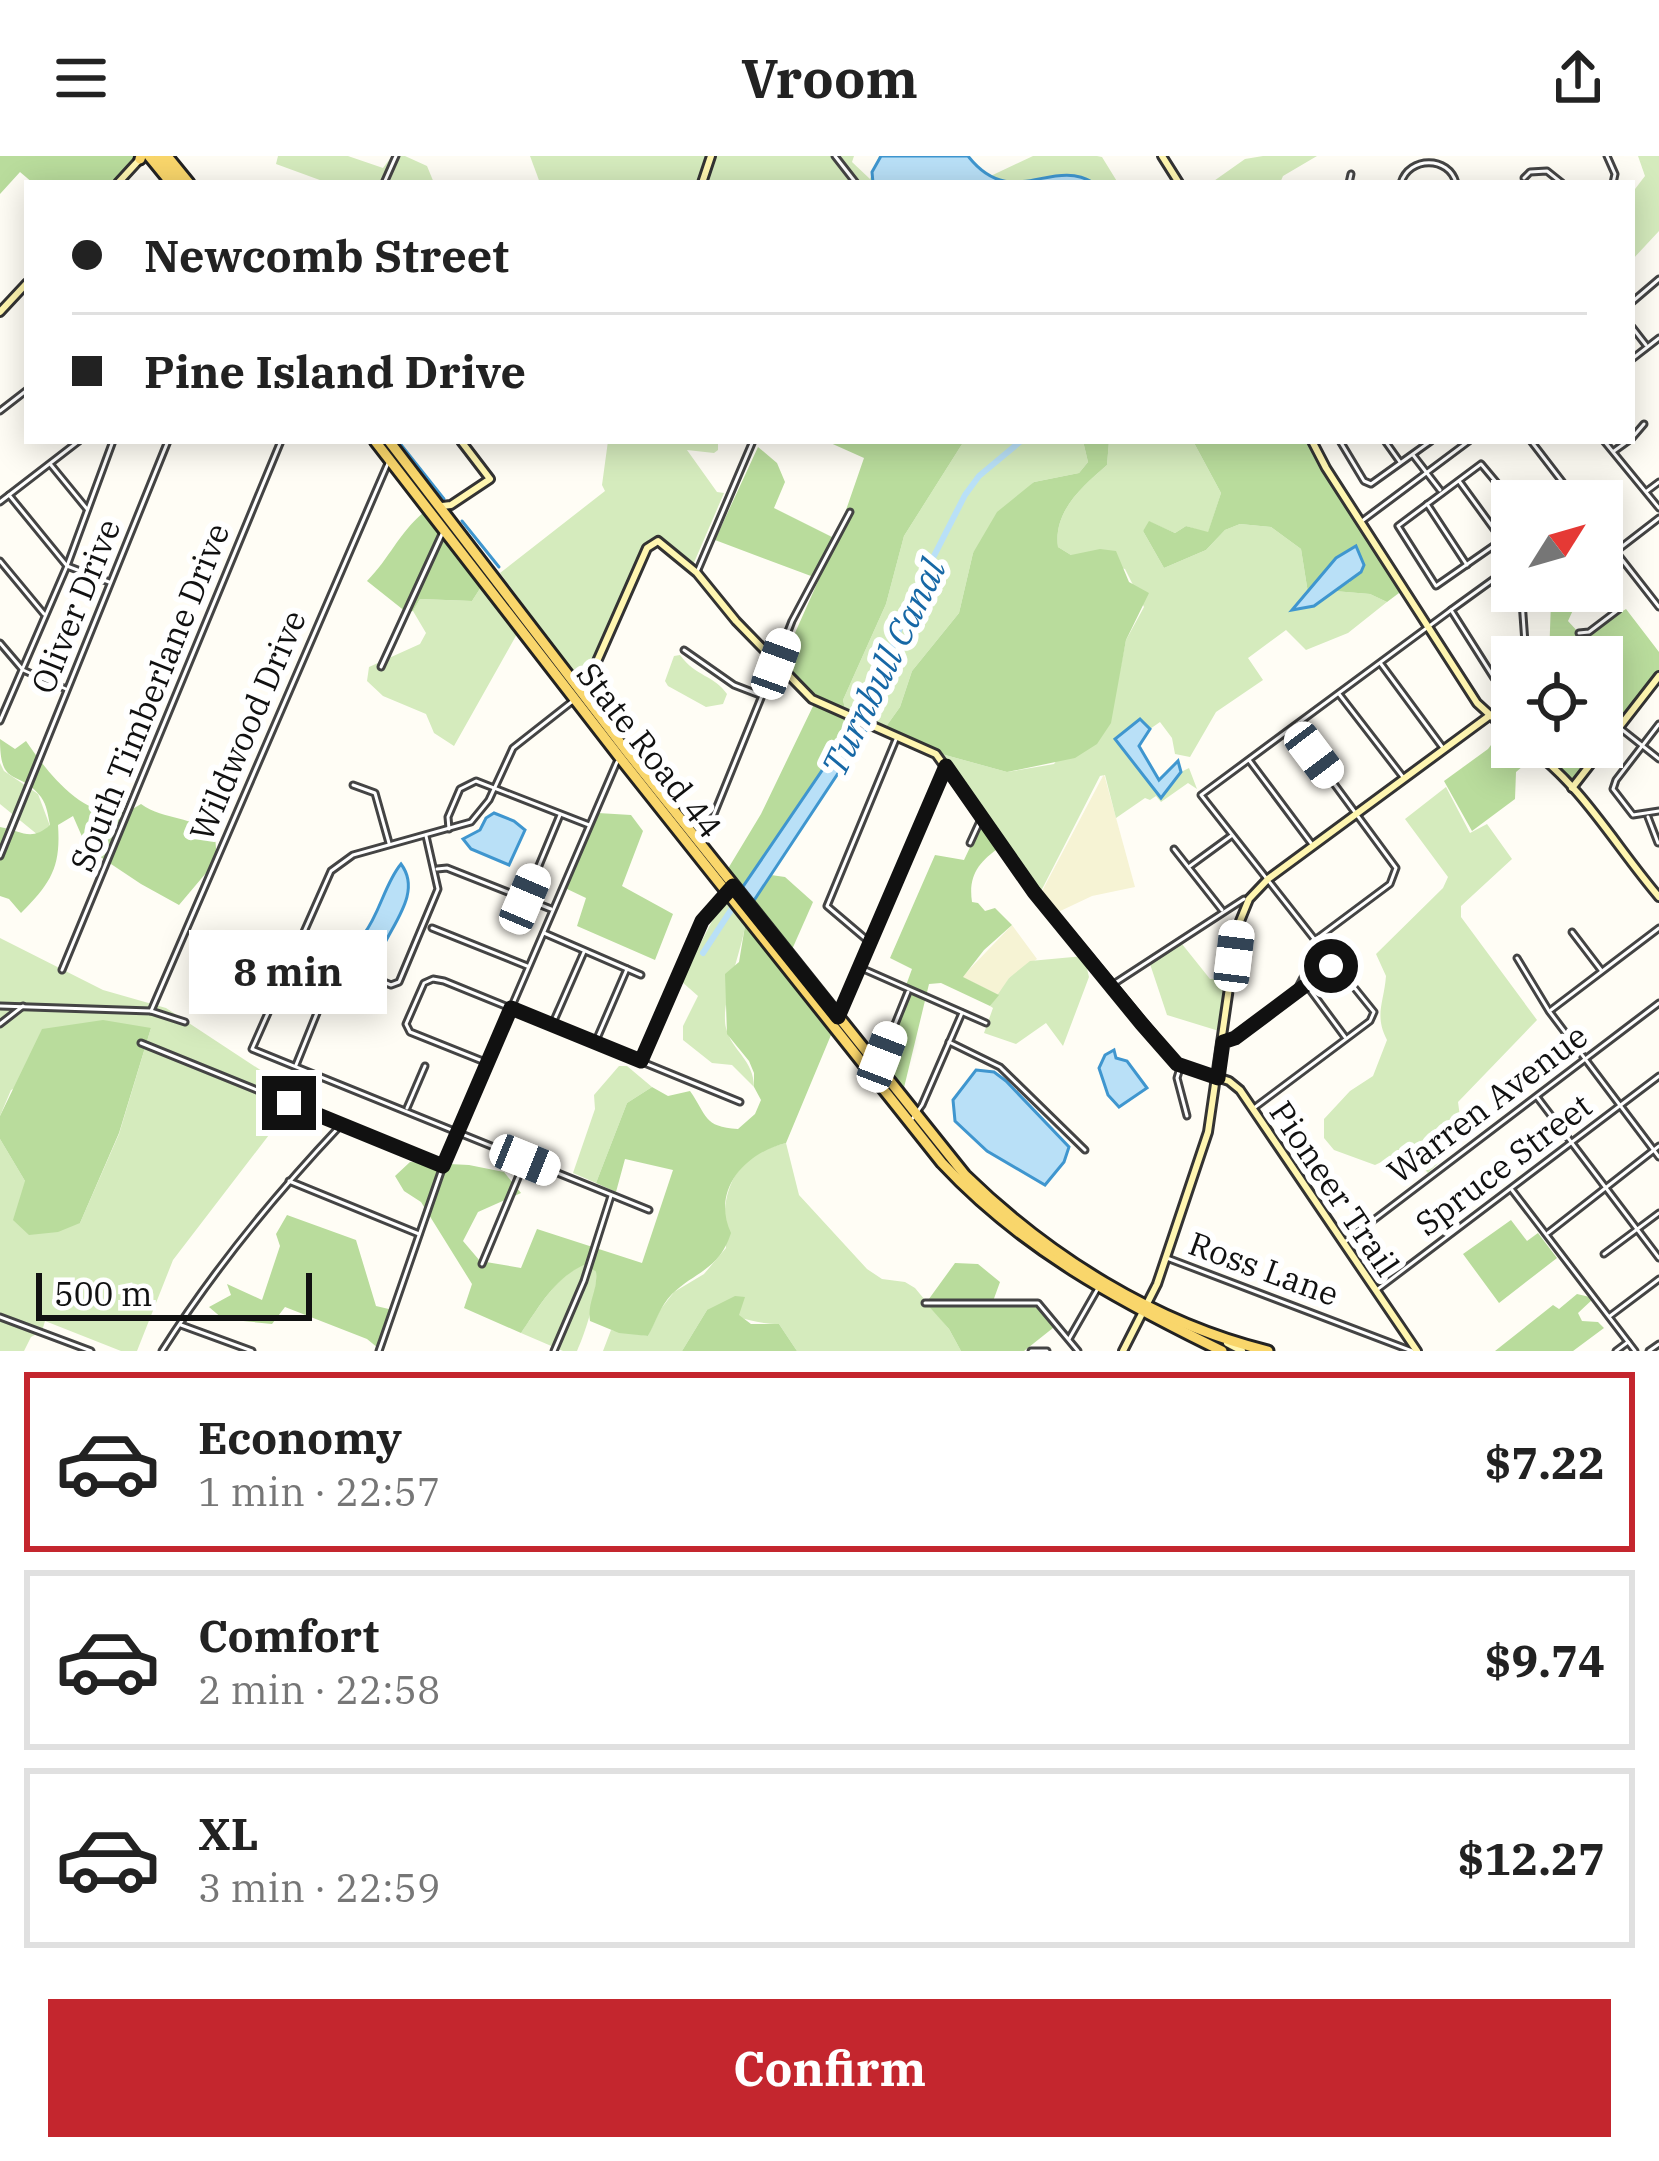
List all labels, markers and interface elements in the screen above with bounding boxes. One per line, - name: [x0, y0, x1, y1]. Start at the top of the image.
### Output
- text: Vroom: [741, 43, 918, 113]
- icon: menu: [48, 45, 114, 111]
- icon: share: [1545, 45, 1611, 111]
- text: Newcomb Street: [144, 226, 509, 284]
- text: Pine Island Drive: [144, 342, 526, 400]
- north arrow: [1491, 480, 1623, 612]
- map controls: [1491, 480, 1623, 768]
- street label: Oliver Drive: [21, 512, 129, 700]
- street label: South Timberlane Drive: [59, 517, 239, 877]
- water label: Turnbull Canal: [810, 550, 956, 783]
- street label: Wildwood Drive: [179, 603, 315, 847]
- car: [747, 624, 805, 704]
- button: locate: [1491, 636, 1623, 768]
- street label: State Road 44: [568, 653, 732, 847]
- car: [1278, 715, 1350, 795]
- car: [494, 859, 556, 939]
- car: [1212, 918, 1256, 994]
- callout: 8 min: [190, 929, 388, 1013]
- route start: [1304, 939, 1358, 993]
- text: 8 min: [233, 946, 343, 997]
- street label: Warren Avenue: [1378, 1014, 1596, 1192]
- car: [852, 1017, 912, 1097]
- route end: [262, 1076, 316, 1130]
- street label: Spruce Street: [1406, 1084, 1600, 1244]
- street label: Pioneer Trail: [1261, 1092, 1409, 1284]
- car: [485, 1130, 565, 1190]
- street label: Ross Lane: [1183, 1221, 1345, 1315]
- scale bar: [36, 1267, 312, 1320]
- text: 500 m: [54, 1272, 153, 1315]
- icon: car: [54, 1408, 162, 1516]
- text: Economy: [198, 1408, 402, 1466]
- text: $7.22: [1485, 1433, 1605, 1491]
- text: 1 min · 22:57: [198, 1466, 440, 1517]
- icon: car: [54, 1606, 162, 1714]
- text: Comfort: [198, 1606, 379, 1664]
- text: $9.74: [1485, 1631, 1605, 1689]
- text: 2 min · 22:58: [198, 1664, 440, 1715]
- icon: car: [54, 1804, 162, 1912]
- text: XL: [198, 1804, 259, 1862]
- text: $12.27: [1458, 1829, 1605, 1887]
- text: 3 min · 22:59: [198, 1862, 440, 1913]
- button: Confirm: [48, 1999, 1611, 2137]

